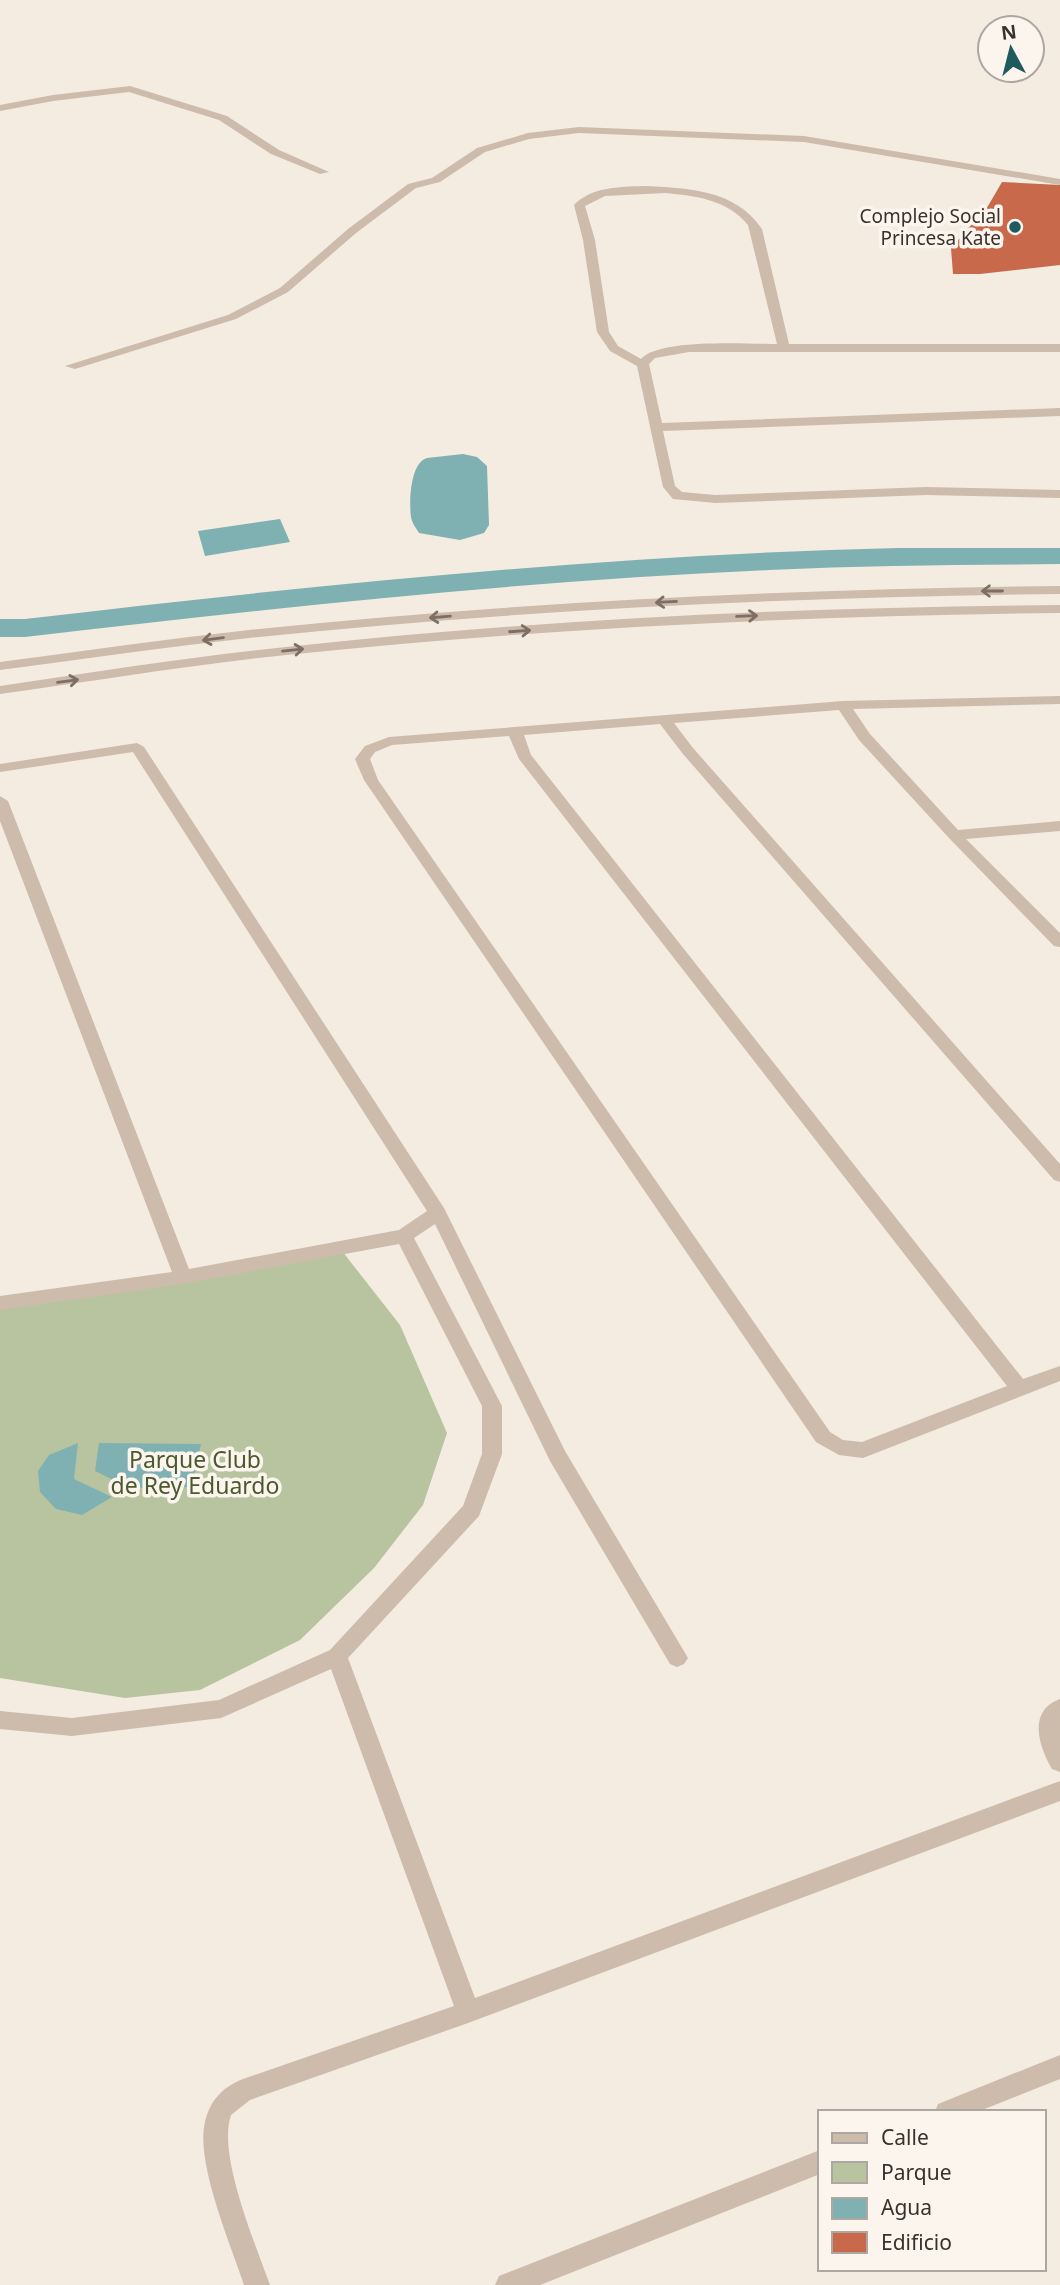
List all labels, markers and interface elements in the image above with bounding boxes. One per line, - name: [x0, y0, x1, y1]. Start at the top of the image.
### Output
- north arrow: [976, 14, 1046, 84]
- text: N: [1000, 18, 1018, 46]
- place label: Complejo Social Princesa Kate: [860, 203, 1001, 251]
- marker: Complejo Social Princesa Kate: [1007, 219, 1023, 235]
- one-way arrow: [981, 584, 1004, 598]
- one-way arrow: [655, 595, 678, 608]
- one-way arrow: [735, 609, 758, 623]
- one-way arrow: [429, 611, 451, 624]
- one-way arrow: [508, 624, 531, 637]
- one-way arrow: [202, 633, 225, 646]
- one-way arrow: [281, 644, 304, 657]
- one-way arrow: [56, 674, 78, 687]
- park label: Parque Club de Rey Eduardo: [111, 1443, 279, 1501]
- legend: [818, 2110, 1046, 2271]
- text: Calle: [881, 2123, 929, 2151]
- text: Parque: [881, 2158, 951, 2186]
- text: Agua: [881, 2193, 932, 2221]
- text: Edificio: [881, 2228, 952, 2256]

